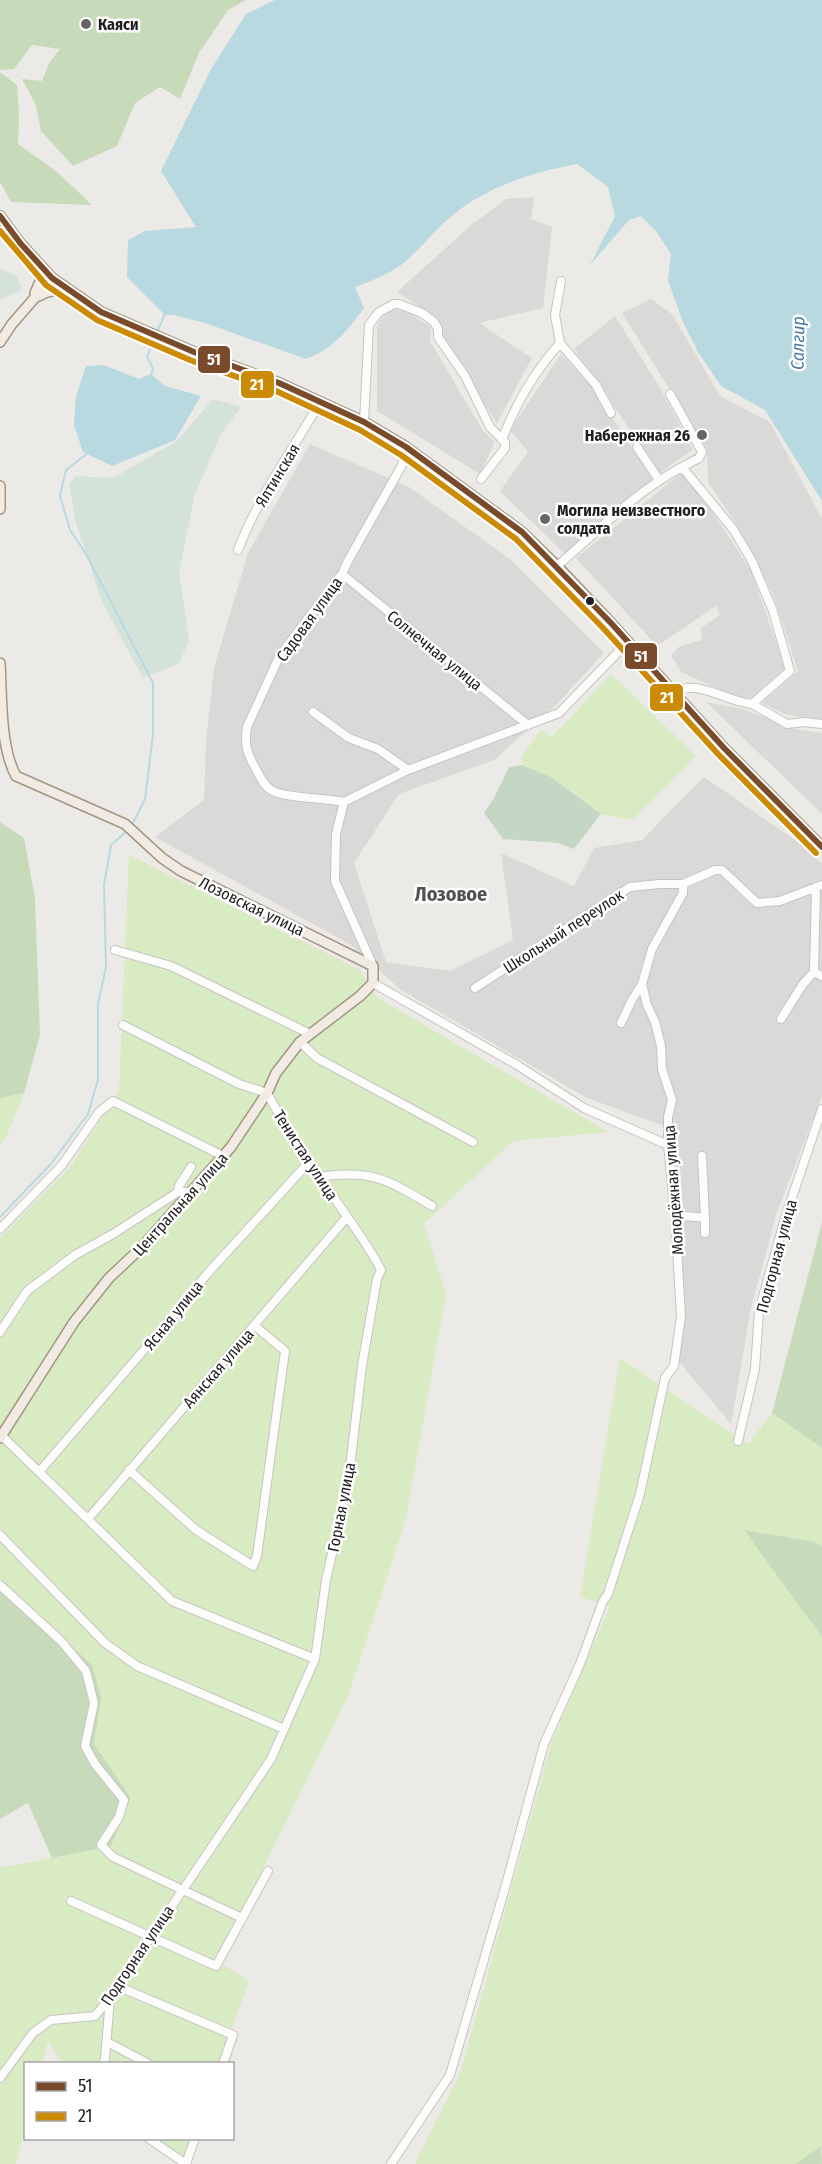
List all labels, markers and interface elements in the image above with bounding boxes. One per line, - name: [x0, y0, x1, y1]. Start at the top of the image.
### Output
- place label: Каяси: [98, 15, 139, 34]
- marker: Каяси: [79, 17, 93, 31]
- water label: Салгир: [787, 316, 809, 370]
- line badge: 51: [197, 345, 231, 374]
- text: 51: [207, 350, 221, 369]
- line badge: 21: [240, 370, 275, 399]
- text: 21: [249, 375, 264, 394]
- place label: Набережная 26: [585, 426, 690, 445]
- marker: Набережная 26: [695, 428, 709, 442]
- street label: Ялтинская: [251, 440, 304, 510]
- place label: Могила неизвестного солдата: [557, 501, 706, 538]
- marker: Могила неизвестного солдата: [538, 512, 552, 526]
- street label: Садовая улица: [272, 573, 347, 665]
- unlabelled marker: [584, 595, 596, 607]
- street label: Солнечная улица: [383, 606, 486, 695]
- line badge: 51: [624, 642, 658, 670]
- text: 51: [634, 647, 648, 666]
- line badge: 21: [649, 683, 684, 712]
- text: 21: [659, 688, 674, 707]
- street label: Лозовская улица: [196, 873, 308, 940]
- district label: Лозовое: [415, 882, 487, 906]
- street label: Школьный переулок: [499, 885, 627, 977]
- street label: Тенистая улица: [269, 1107, 342, 1204]
- street label: Молодёжная улица: [659, 1124, 688, 1256]
- street label: Центральная улица: [129, 1149, 232, 1260]
- street label: Подгорная улица: [752, 1197, 801, 1315]
- street label: Ясная улица: [140, 1277, 207, 1354]
- street label: Аянская улица: [179, 1325, 258, 1412]
- street label: Горная улица: [323, 1461, 360, 1553]
- street label: Подгорная улица: [97, 1901, 178, 2009]
- legend: [24, 2062, 234, 2140]
- text: 51: [78, 2075, 92, 2097]
- text: 21: [78, 2105, 93, 2127]

